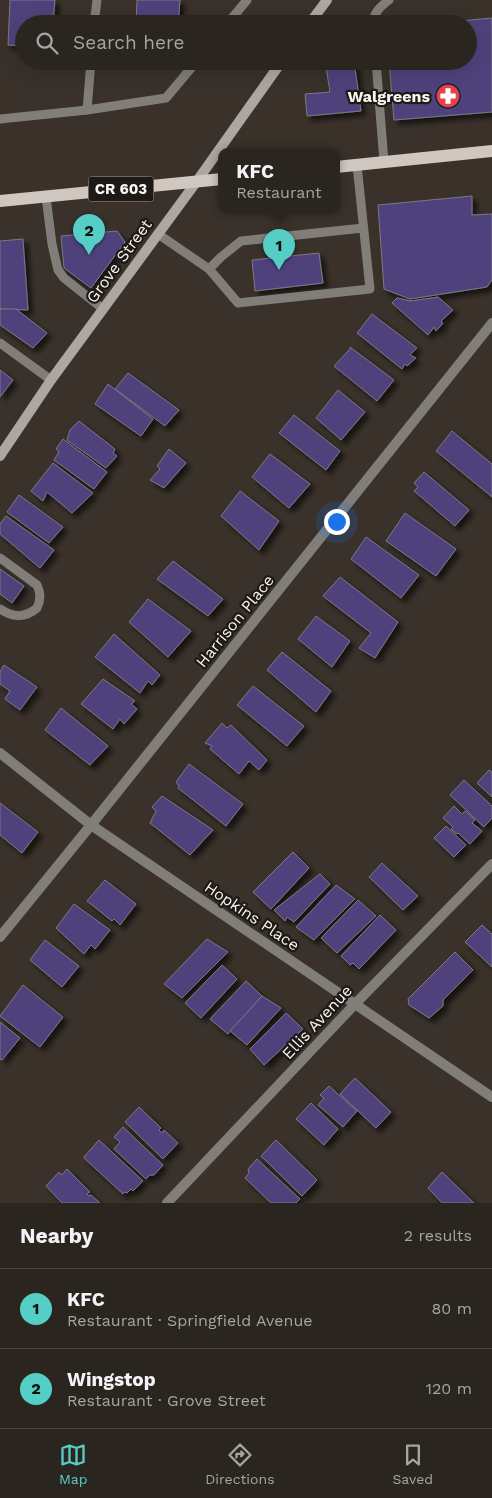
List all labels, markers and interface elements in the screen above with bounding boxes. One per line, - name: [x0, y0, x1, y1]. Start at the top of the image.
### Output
- search box: [15, 15, 477, 70]
- icon: search: [33, 29, 61, 57]
- text: Search here: [73, 31, 184, 54]
- pharmacy icon: Walgreens: [435, 83, 461, 109]
- place label: Walgreens: [347, 87, 430, 106]
- popup: [218, 148, 340, 213]
- text: KFC: [236, 160, 274, 183]
- road number: CR 603: [88, 176, 154, 202]
- text: Restaurant: [236, 183, 322, 202]
- pin: 2: [73, 214, 105, 255]
- street label: Grove Street: [82, 215, 156, 306]
- pin: 1: [263, 229, 295, 270]
- your location: [324, 509, 350, 535]
- street label: Harrison Place: [192, 571, 278, 671]
- street label: Hopkins Place: [201, 877, 303, 955]
- street label: Ellis Avenue: [278, 981, 356, 1063]
- text: Nearby: [20, 1223, 93, 1248]
- text: 2 results: [404, 1226, 472, 1245]
- text: KFC: [67, 1288, 105, 1311]
- text: 1: [33, 1299, 39, 1318]
- text: 80 m: [431, 1299, 472, 1318]
- text: Restaurant · Springfield Avenue: [67, 1311, 313, 1330]
- text: Wingstop: [67, 1368, 156, 1391]
- text: 2: [31, 1379, 41, 1398]
- text: 120 m: [426, 1379, 472, 1398]
- text: Restaurant · Grove Street: [67, 1391, 266, 1410]
- tab: Map: [59, 1441, 88, 1487]
- tab: Directions: [205, 1441, 275, 1487]
- tab: Saved: [392, 1441, 433, 1487]

